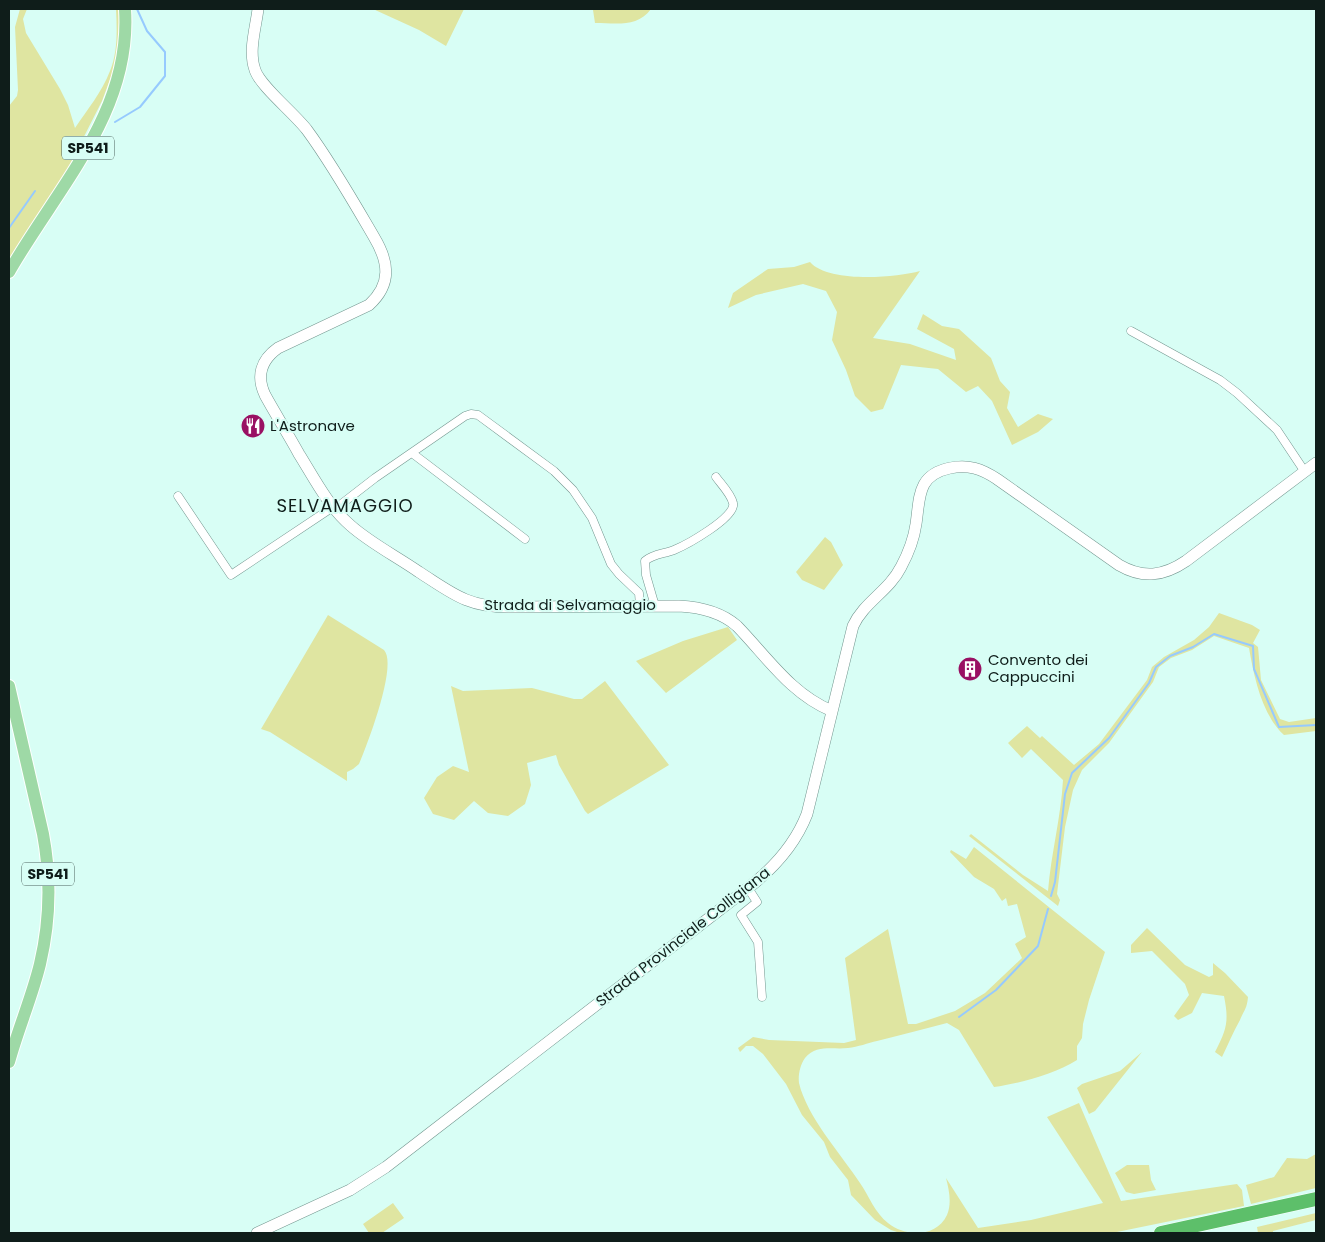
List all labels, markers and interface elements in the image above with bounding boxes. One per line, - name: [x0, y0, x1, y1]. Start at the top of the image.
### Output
- road number: SP541: [62, 136, 114, 160]
- restaurant icon: L'Astronave: [240, 413, 266, 439]
- place label: L'Astronave: [270, 415, 355, 436]
- district label: SELVAMAGGIO: [276, 493, 414, 518]
- street label: Strada di Selvamaggio: [484, 594, 656, 615]
- place label: Convento dei Cappuccini: [988, 649, 1088, 687]
- building icon: Convento dei Cappuccini: [957, 656, 983, 682]
- road number: SP541: [22, 862, 74, 886]
- street label: Strada Provinciale Colligiana: [591, 862, 774, 1011]

